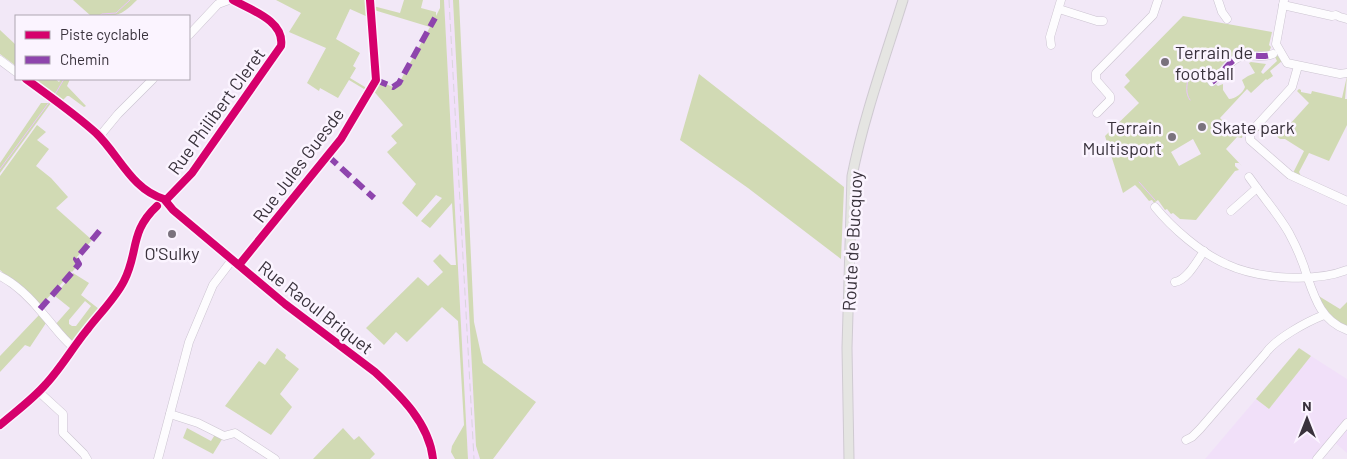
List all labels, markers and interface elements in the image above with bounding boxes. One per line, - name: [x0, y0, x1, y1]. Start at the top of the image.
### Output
- legend: [15, 15, 190, 80]
- text: Piste cyclable: [60, 25, 149, 43]
- place label: Terrain de football: [1175, 41, 1253, 84]
- street label: Rue Philibert Cleret: [163, 43, 269, 179]
- text: Chemin: [60, 50, 109, 68]
- marker: Terrain de football: [1159, 56, 1171, 68]
- street label: Rue Jules Guesde: [248, 103, 348, 227]
- place label: Terrain Multisport: [1083, 116, 1162, 159]
- place label: Skate park: [1212, 116, 1295, 138]
- marker: Skate park: [1196, 121, 1208, 133]
- marker: Terrain Multisport: [1166, 131, 1178, 143]
- street label: Route de Bucquoy: [837, 170, 867, 312]
- marker: O'Sulky: [166, 228, 178, 240]
- place label: O'Sulky: [144, 242, 200, 264]
- street label: Rue Raoul Briquet: [254, 255, 378, 359]
- north arrow: [1282, 394, 1332, 444]
- text: N: [1302, 397, 1312, 414]

